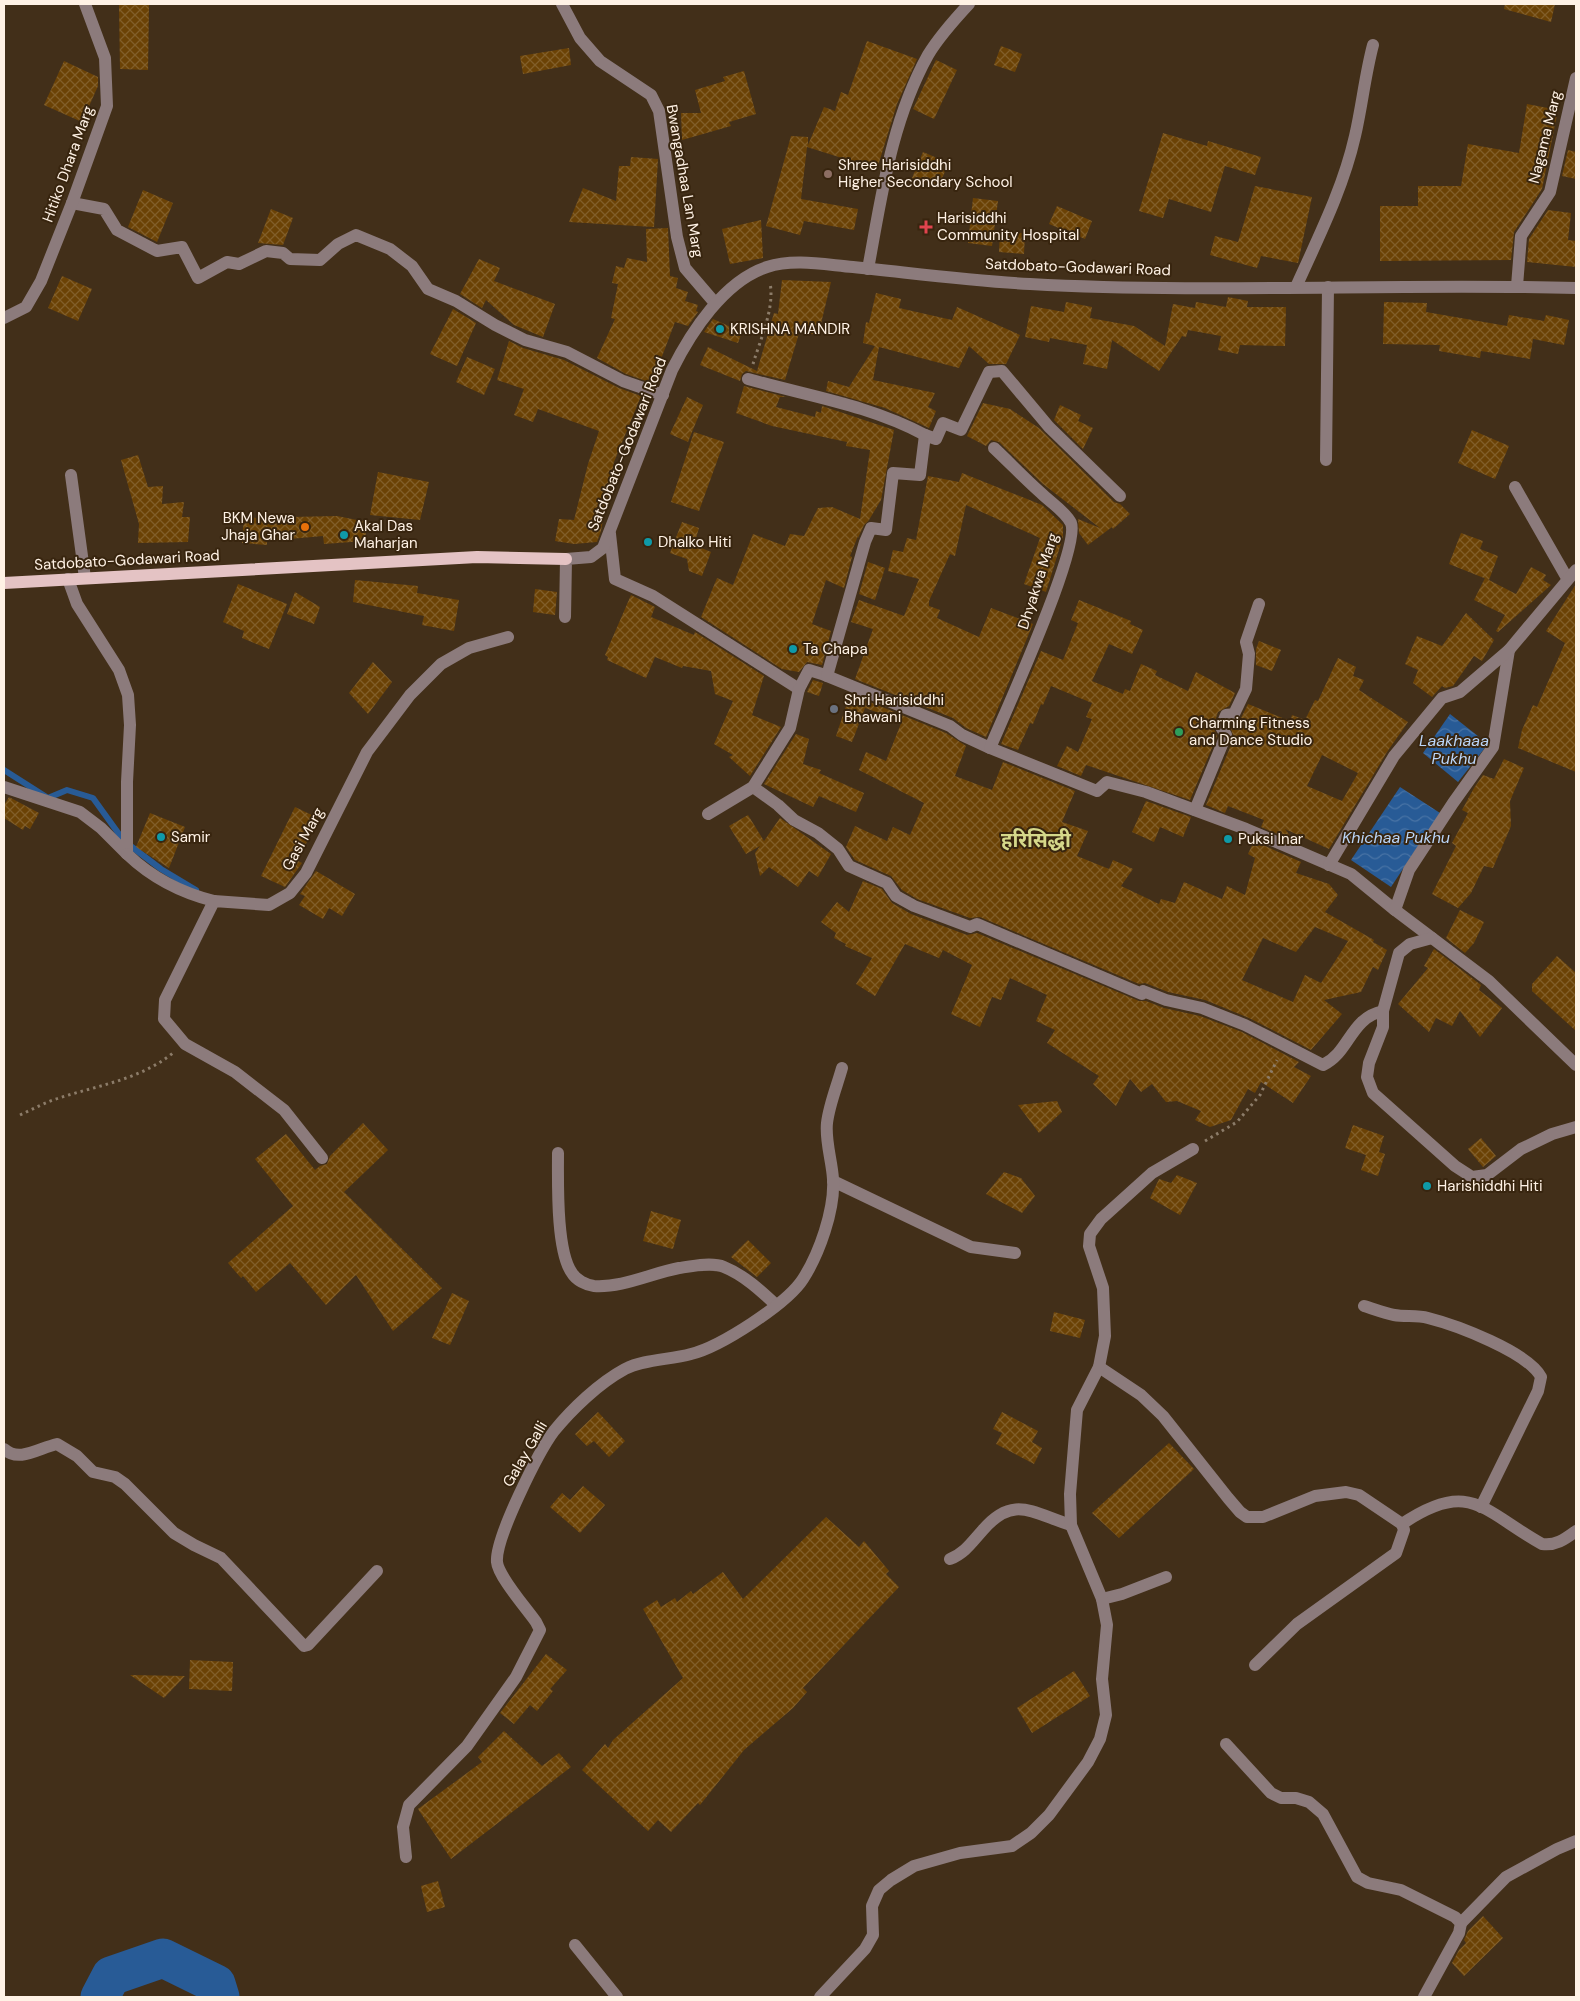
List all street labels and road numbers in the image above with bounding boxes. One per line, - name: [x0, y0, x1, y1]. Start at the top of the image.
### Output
- street label: Nagama Marg: [1524, 88, 1566, 186]
- street label: Hitiko Dhara Marg: [38, 103, 98, 225]
- street label: Bwangadhaa Lan Marg: [662, 103, 708, 259]
- street label: Satdobato-Godawari Road: [985, 254, 1171, 280]
- street label: Satdobato-Godawari Road: [583, 354, 671, 534]
- street label: Dhyakwa Marg: [1013, 530, 1063, 632]
- street label: Satdobato-Godawari Road: [34, 545, 220, 575]
- street label: Gasi Marg: [277, 804, 329, 874]
- street label: Galay Galli: [498, 1417, 552, 1491]

